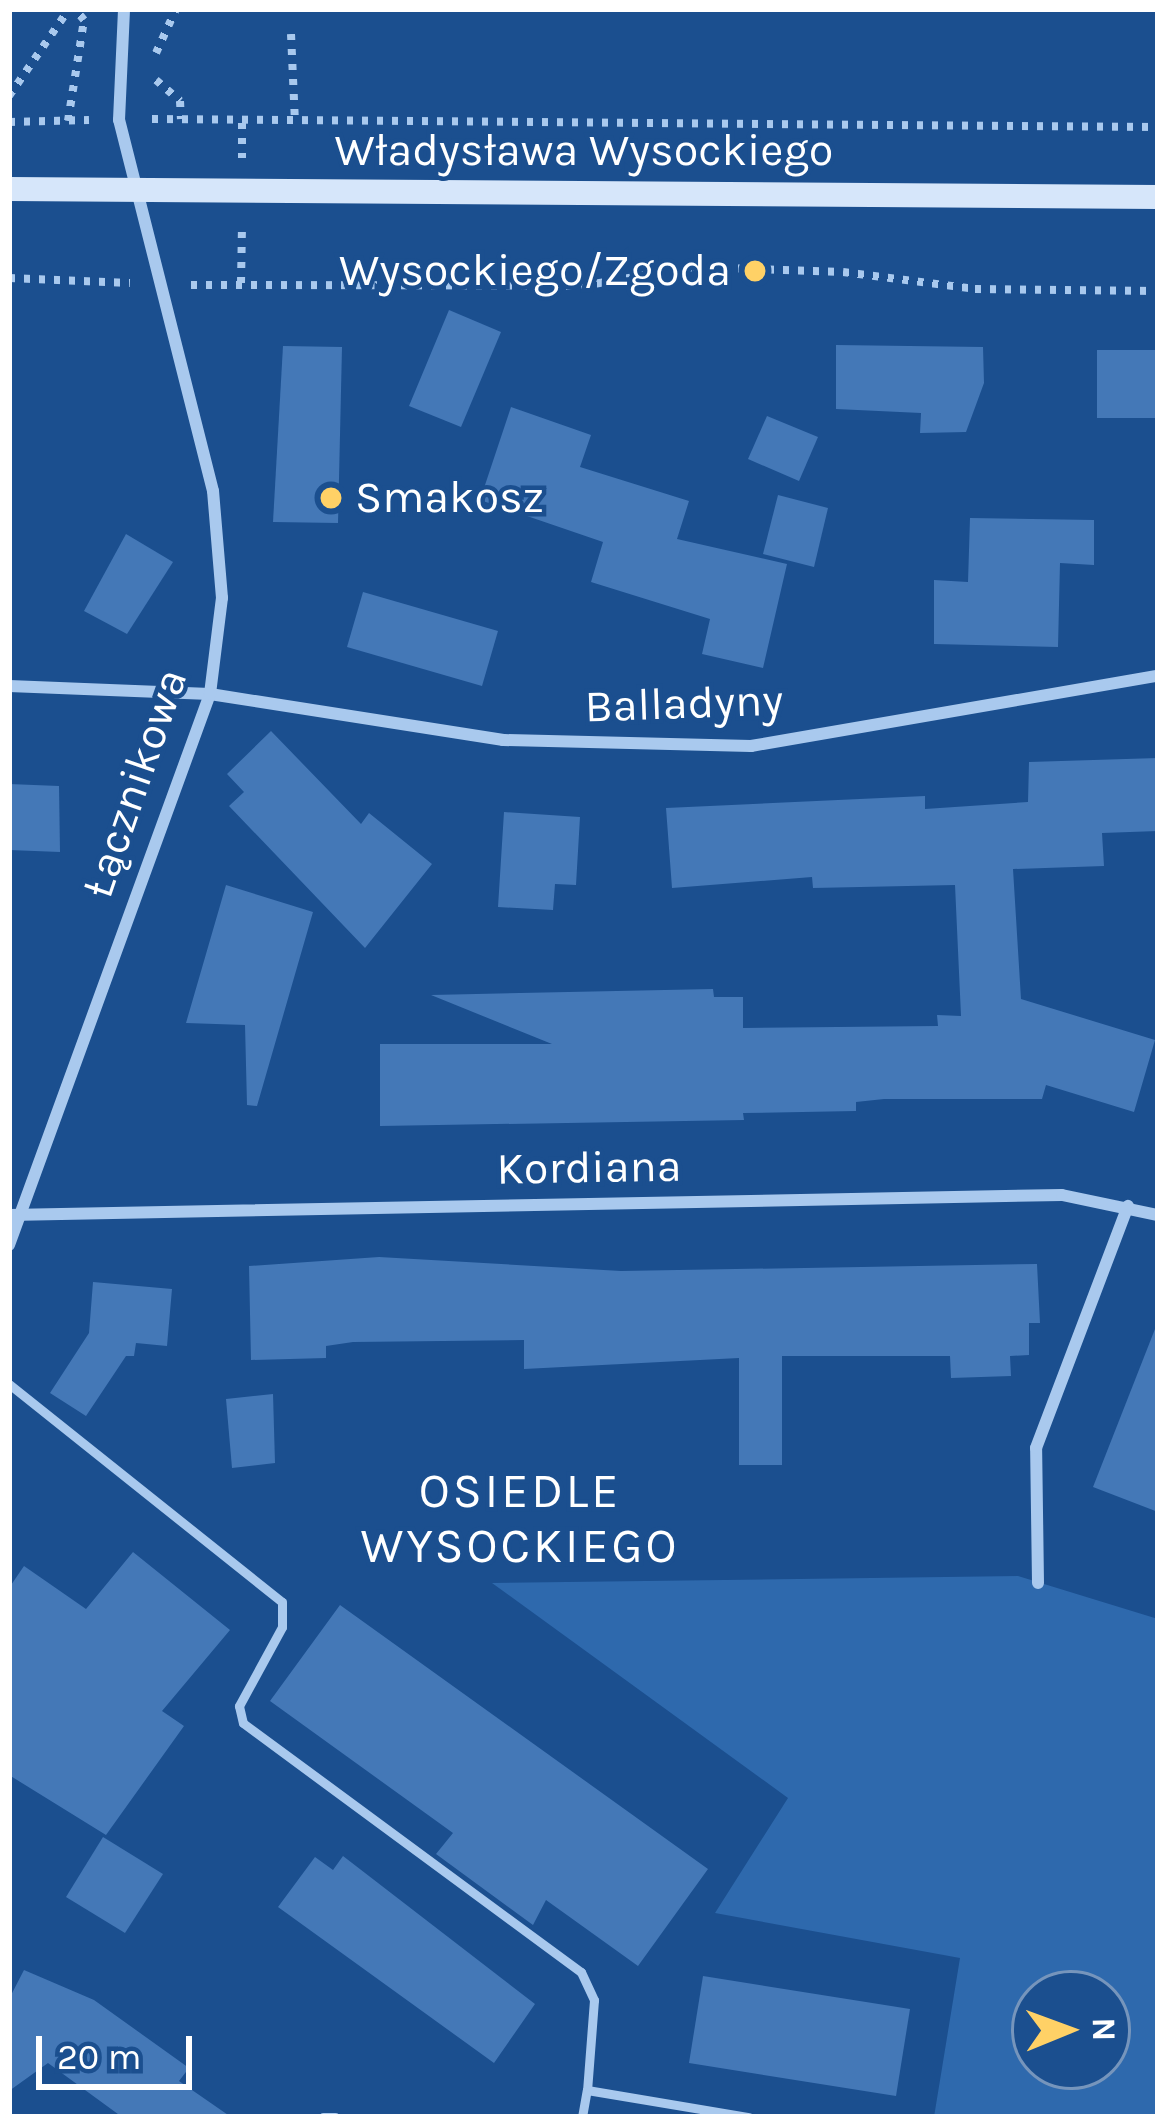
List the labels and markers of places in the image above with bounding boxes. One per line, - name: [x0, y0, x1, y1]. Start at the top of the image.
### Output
- place label: Wysockiego/Zgoda: [339, 244, 731, 298]
- marker: Wysockiego/Zgoda: [742, 258, 768, 284]
- place label: Smakosz: [355, 471, 544, 525]
- marker: Smakosz: [318, 485, 344, 511]

